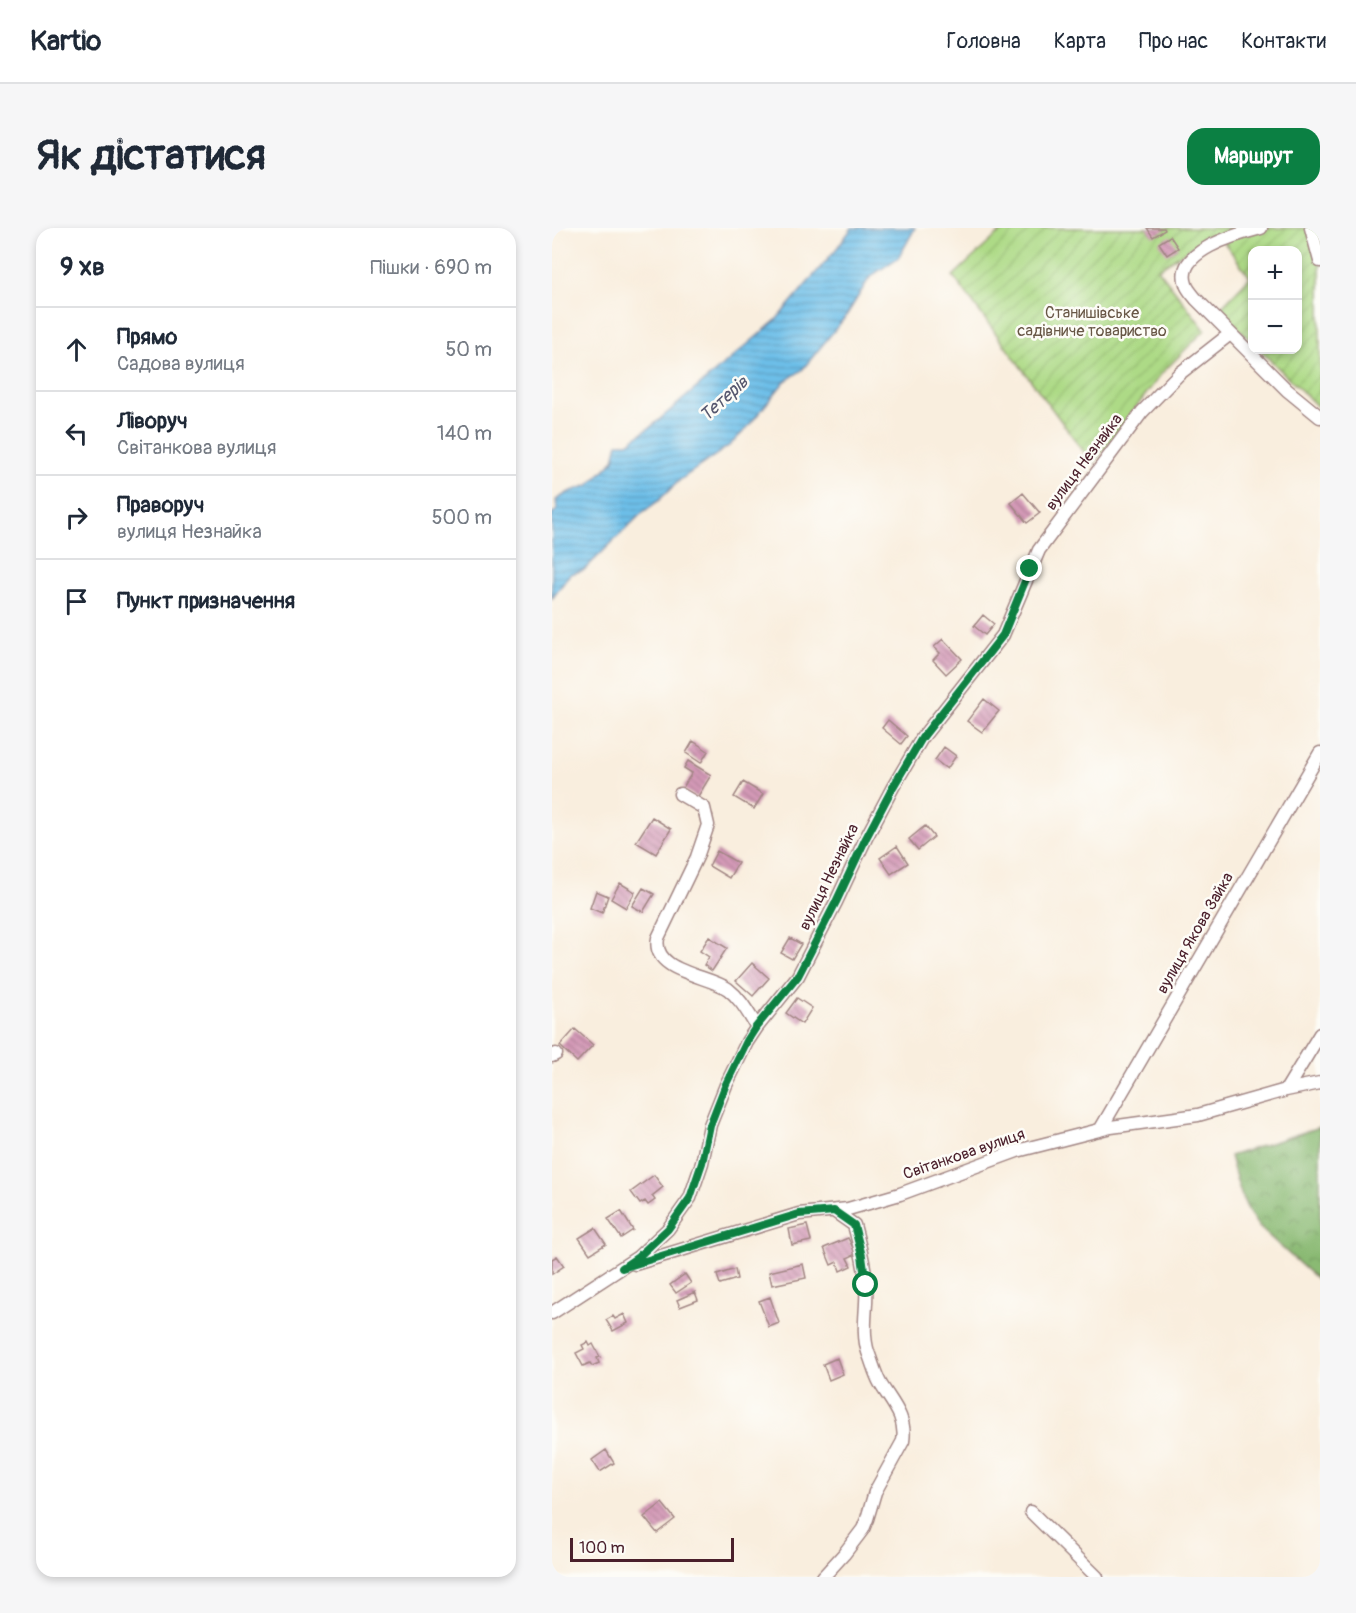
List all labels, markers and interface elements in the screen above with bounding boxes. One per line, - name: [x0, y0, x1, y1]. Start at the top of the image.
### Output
- text: Kartio: [30, 24, 101, 59]
- text: Головна: [947, 28, 1021, 55]
- text: Карта: [1054, 28, 1106, 55]
- text: Про нас: [1139, 28, 1208, 55]
- text: Контакти: [1241, 28, 1326, 55]
- button: Маршрут: [1187, 128, 1320, 185]
- text: Як дістатися: [36, 130, 266, 182]
- map controls: [1248, 246, 1302, 354]
- button: +: [1248, 246, 1302, 300]
- text: 9 хв: [60, 251, 105, 283]
- text: Пішки · 690 m: [370, 255, 492, 280]
- button: −: [1248, 300, 1302, 354]
- park label: Станишівське садівниче товариство: [1017, 303, 1167, 341]
- text: Прямо: [117, 323, 177, 351]
- icon: ahead: [60, 333, 93, 366]
- text: 50 m: [445, 337, 492, 362]
- text: Садова вулиця: [117, 351, 245, 376]
- water label: Тетерів: [695, 371, 754, 427]
- text: Ліворуч: [117, 407, 188, 435]
- street label: вулиця Незнайка: [1041, 410, 1127, 514]
- icon: left: [60, 417, 93, 450]
- text: 140 m: [437, 421, 492, 446]
- text: Світанкова вулиця: [117, 435, 276, 460]
- text: Праворуч: [117, 491, 204, 519]
- icon: right: [60, 501, 93, 534]
- text: 500 m: [432, 505, 492, 530]
- text: вулиця Незнайка: [117, 519, 262, 544]
- route end: [1016, 555, 1042, 581]
- icon: arrive: [60, 585, 93, 618]
- text: Пункт призначення: [117, 587, 295, 615]
- street label: вулиця Незнайка: [795, 821, 863, 933]
- street label: вулиця Якова Зайка: [1152, 869, 1238, 997]
- street label: Світанкова вулиця: [900, 1124, 1028, 1184]
- route start: [852, 1271, 878, 1297]
- scale bar: [570, 1535, 734, 1562]
- text: 100 m: [579, 1538, 625, 1558]

